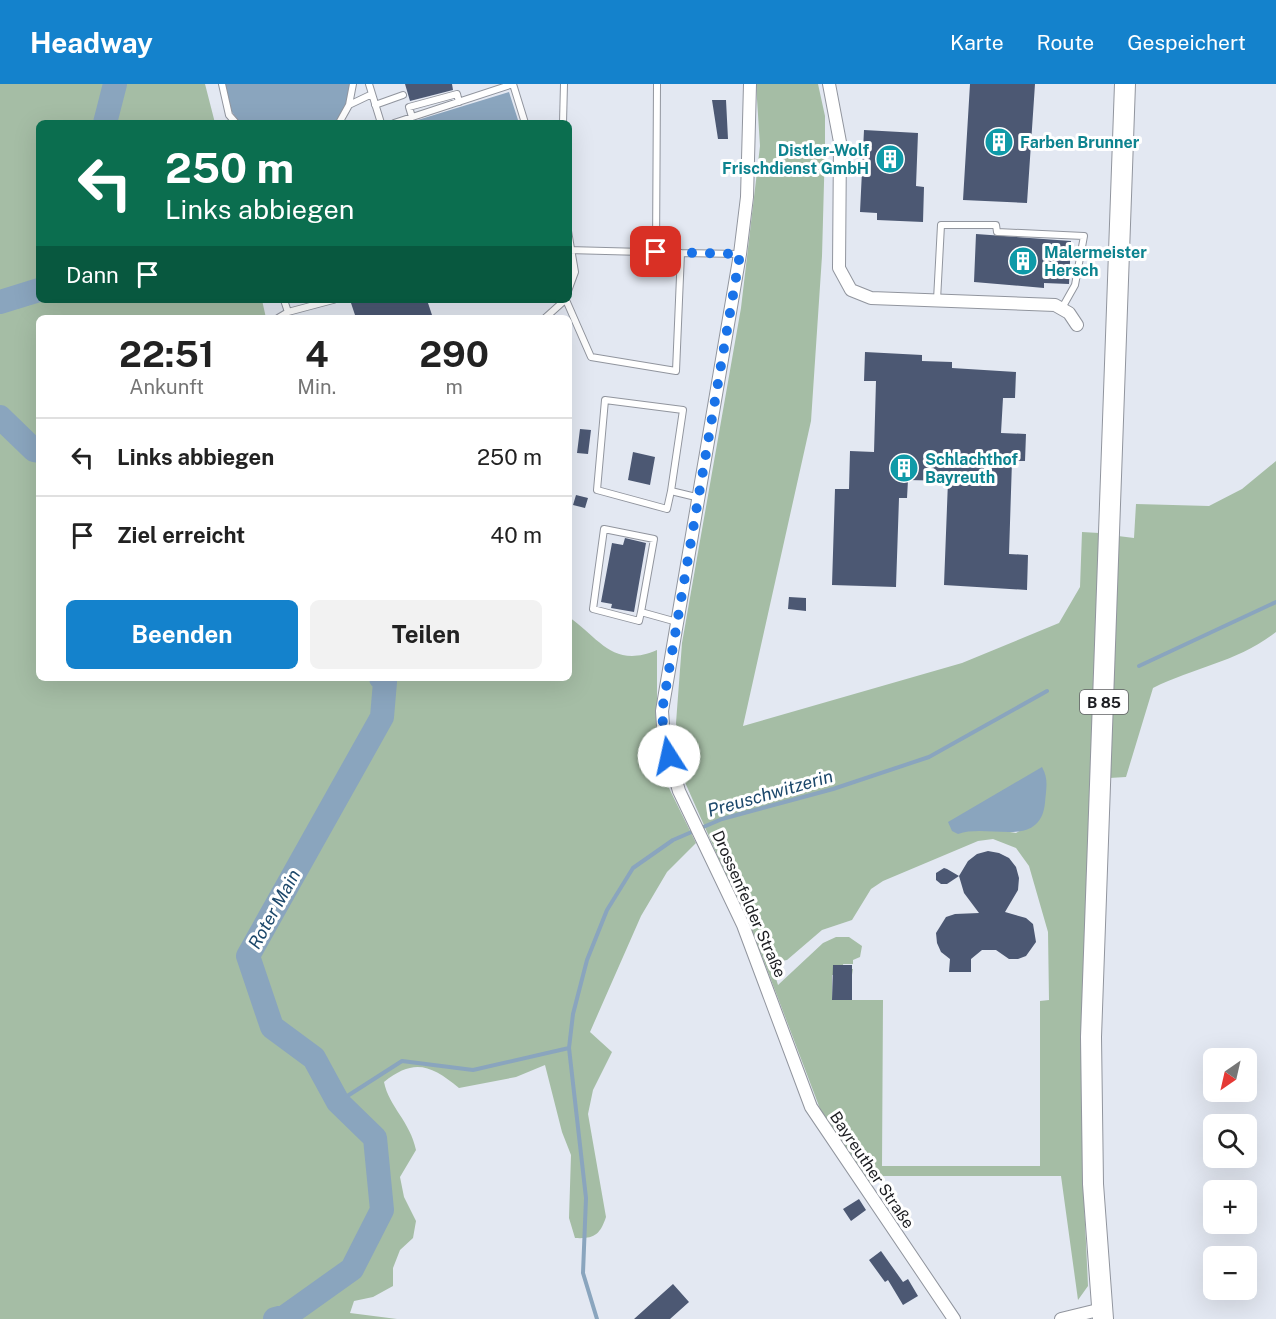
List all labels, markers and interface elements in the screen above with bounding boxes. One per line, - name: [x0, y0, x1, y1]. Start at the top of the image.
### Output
- text: Headway: [30, 26, 153, 59]
- text: Karte: [950, 30, 1004, 55]
- text: Route: [1037, 30, 1094, 55]
- text: Gespeichert: [1127, 30, 1246, 55]
- building icon: Farben Brunner: [983, 126, 1015, 158]
- place label: Farben Brunner: [1020, 133, 1140, 152]
- place label: Distler-Wolf Frischdienst GmbH: [722, 141, 870, 178]
- text: 250 m: [165, 143, 294, 192]
- building icon: Distler-Wolf Frischdienst GmbH: [874, 143, 906, 175]
- icon: left: [66, 144, 144, 222]
- text: Links abbiegen: [165, 193, 354, 225]
- pin: [630, 226, 681, 277]
- icon: arrive: [639, 235, 672, 268]
- place label: Malermeister Hersch: [1044, 243, 1147, 280]
- building icon: Malermeister Hersch: [1007, 245, 1039, 277]
- icon: arrive: [131, 258, 164, 291]
- text: Dann: [66, 262, 119, 288]
- text: 22:51: [119, 333, 214, 375]
- text: 4: [305, 333, 329, 375]
- text: 290: [419, 333, 489, 375]
- text: Ankunft: [129, 375, 204, 399]
- text: Min.: [297, 375, 336, 399]
- text: m: [445, 375, 463, 399]
- icon: left: [66, 441, 99, 474]
- text: Links abbiegen: [117, 444, 274, 470]
- text: 250 m: [477, 444, 542, 470]
- place label: Schlachthof Bayreuth: [925, 450, 1018, 487]
- building icon: Schlachthof Bayreuth: [888, 452, 920, 484]
- icon: arrive: [66, 519, 99, 552]
- text: Ziel erreicht: [117, 522, 245, 548]
- text: 40 m: [490, 522, 542, 548]
- button: Beenden: [66, 600, 298, 669]
- button: Teilen: [310, 600, 542, 669]
- road number: B 85: [1080, 690, 1128, 714]
- position arrow: [637, 724, 701, 788]
- water label: Preuschwitzerin: [705, 765, 835, 821]
- street label: Drossenfelder Straße: [708, 828, 790, 980]
- water label: Roter Main: [244, 866, 304, 952]
- north arrow: [1203, 1048, 1257, 1102]
- map controls: [1203, 1048, 1257, 1300]
- street label: Bayreuther Straße: [826, 1108, 918, 1232]
- button: search: [1203, 1114, 1257, 1168]
- button: +: [1203, 1180, 1257, 1234]
- button: −: [1203, 1246, 1257, 1300]

